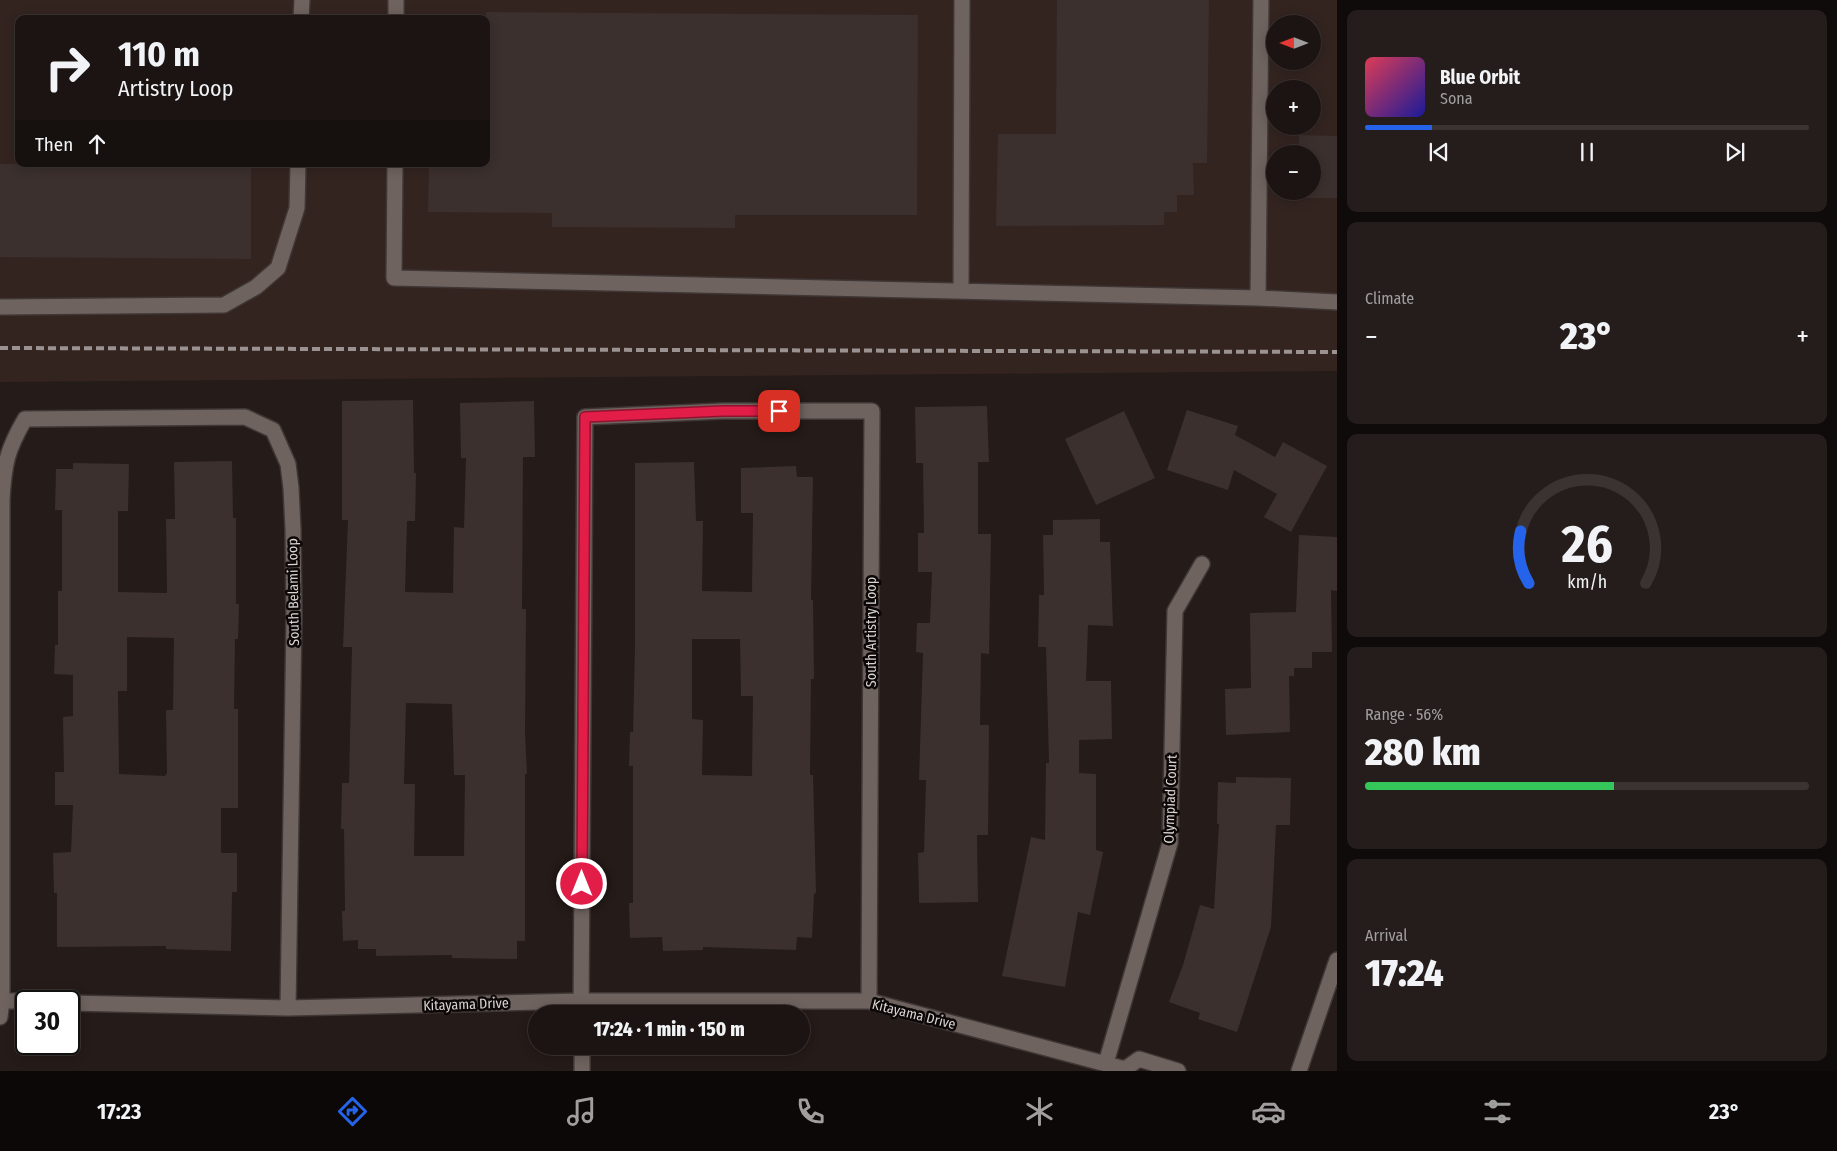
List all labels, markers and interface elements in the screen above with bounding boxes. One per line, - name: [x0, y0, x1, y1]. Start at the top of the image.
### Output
- north arrow: [1266, 15, 1321, 70]
- map controls: [1266, 15, 1321, 200]
- text: 110 m: [118, 33, 200, 75]
- icon: right: [35, 35, 100, 100]
- text: Blue Orbit: [1440, 66, 1520, 89]
- text: Artistry Loop: [118, 75, 233, 102]
- button: +: [1266, 80, 1321, 135]
- text: Sona: [1440, 89, 1473, 108]
- icon: ahead: [83, 130, 111, 158]
- text: Then: [35, 133, 73, 156]
- icon: previous: [1425, 138, 1453, 166]
- icon: pause: [1573, 138, 1601, 166]
- icon: next: [1721, 138, 1749, 166]
- button: −: [1266, 145, 1321, 200]
- text: Climate: [1365, 289, 1414, 308]
- text: 23°: [1560, 313, 1614, 359]
- text: −: [1365, 320, 1378, 353]
- text: +: [1796, 320, 1809, 353]
- pin: [758, 390, 800, 432]
- icon: arrive: [765, 397, 793, 425]
- text: 26: [1560, 513, 1613, 576]
- street label: South Belami Loop: [284, 538, 303, 646]
- text: km/h: [1567, 571, 1607, 593]
- street label: South Artistry Loop: [863, 577, 880, 687]
- text: Range · 56%: [1365, 705, 1443, 724]
- text: 280 km: [1365, 729, 1481, 775]
- street label: Olympiad Court: [1160, 754, 1181, 844]
- position arrow: [555, 857, 607, 909]
- text: Arrival: [1365, 926, 1407, 945]
- text: 17:24: [1365, 950, 1444, 996]
- speed limit sign: 30: [15, 990, 80, 1055]
- street label: Kitayama Drive: [423, 995, 509, 1014]
- street label: Kitayama Drive: [870, 996, 958, 1033]
- text: 17:24 · 1 min · 150 m: [593, 1018, 745, 1041]
- icon: directions: [335, 1094, 370, 1129]
- icon: music: [564, 1094, 599, 1129]
- icon: phone: [793, 1094, 828, 1129]
- icon: climate: [1022, 1094, 1057, 1129]
- icon: car: [1251, 1094, 1286, 1129]
- icon: filters: [1480, 1094, 1515, 1129]
- text: 17:23: [97, 1098, 141, 1125]
- text: 23°: [1709, 1098, 1740, 1125]

